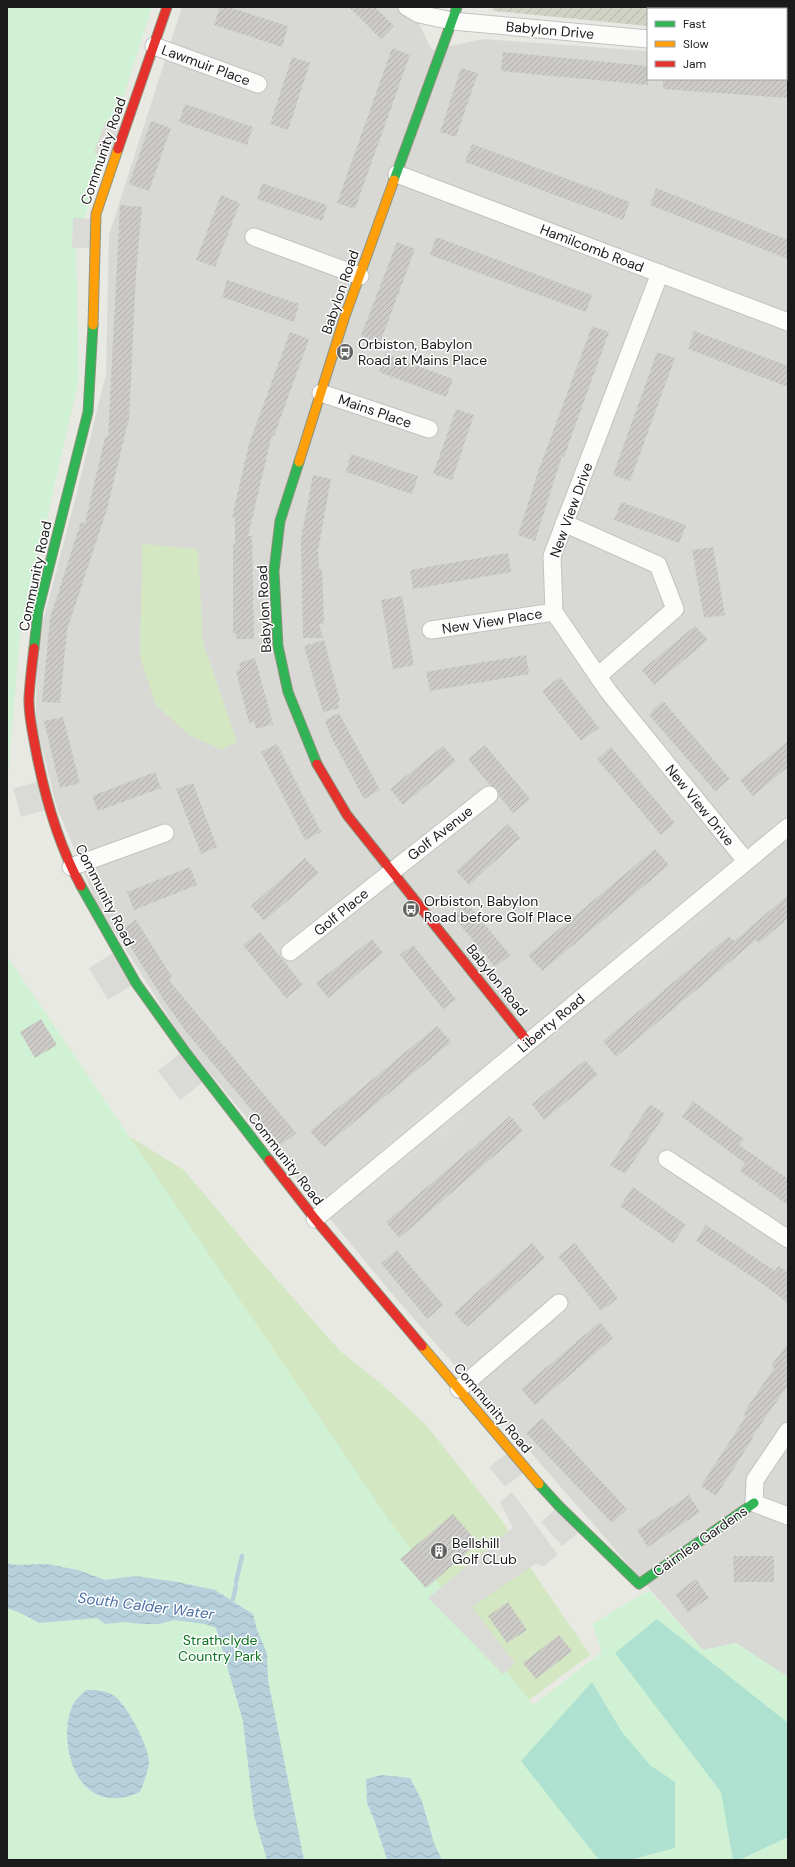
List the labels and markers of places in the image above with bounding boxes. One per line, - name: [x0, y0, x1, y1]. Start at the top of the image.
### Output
- place label: Orbiston, Babylon Road at Mains Place: [358, 335, 487, 369]
- bus stop icon: Orbiston, Babylon Road at Mains Place: [335, 342, 355, 362]
- place label: Orbiston, Babylon Road before Golf Place: [424, 892, 572, 926]
- bus stop icon: Orbiston, Babylon Road before Golf Place: [401, 899, 421, 919]
- place label: Bellshill Golf CLub: [452, 1534, 517, 1568]
- building icon: Bellshill Golf CLub: [429, 1541, 449, 1561]

